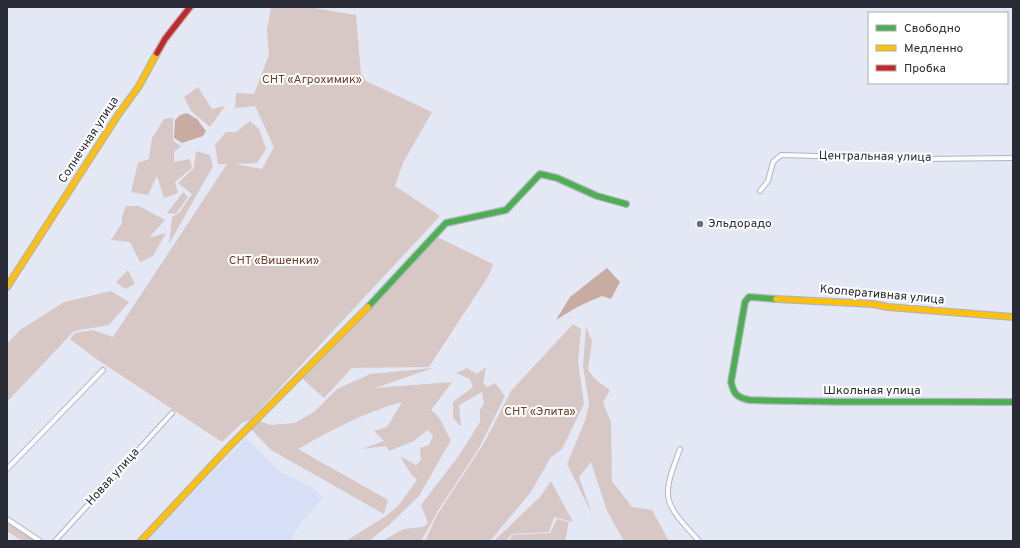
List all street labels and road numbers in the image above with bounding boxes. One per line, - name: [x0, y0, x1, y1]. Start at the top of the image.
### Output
- street label: Солнечная улица: [55, 94, 123, 186]
- street label: Центральная улица: [819, 148, 931, 166]
- street label: Кооперативная улица: [819, 282, 945, 308]
- street label: Школьная улица: [823, 383, 921, 399]
- street label: Новая улица: [83, 445, 143, 509]

